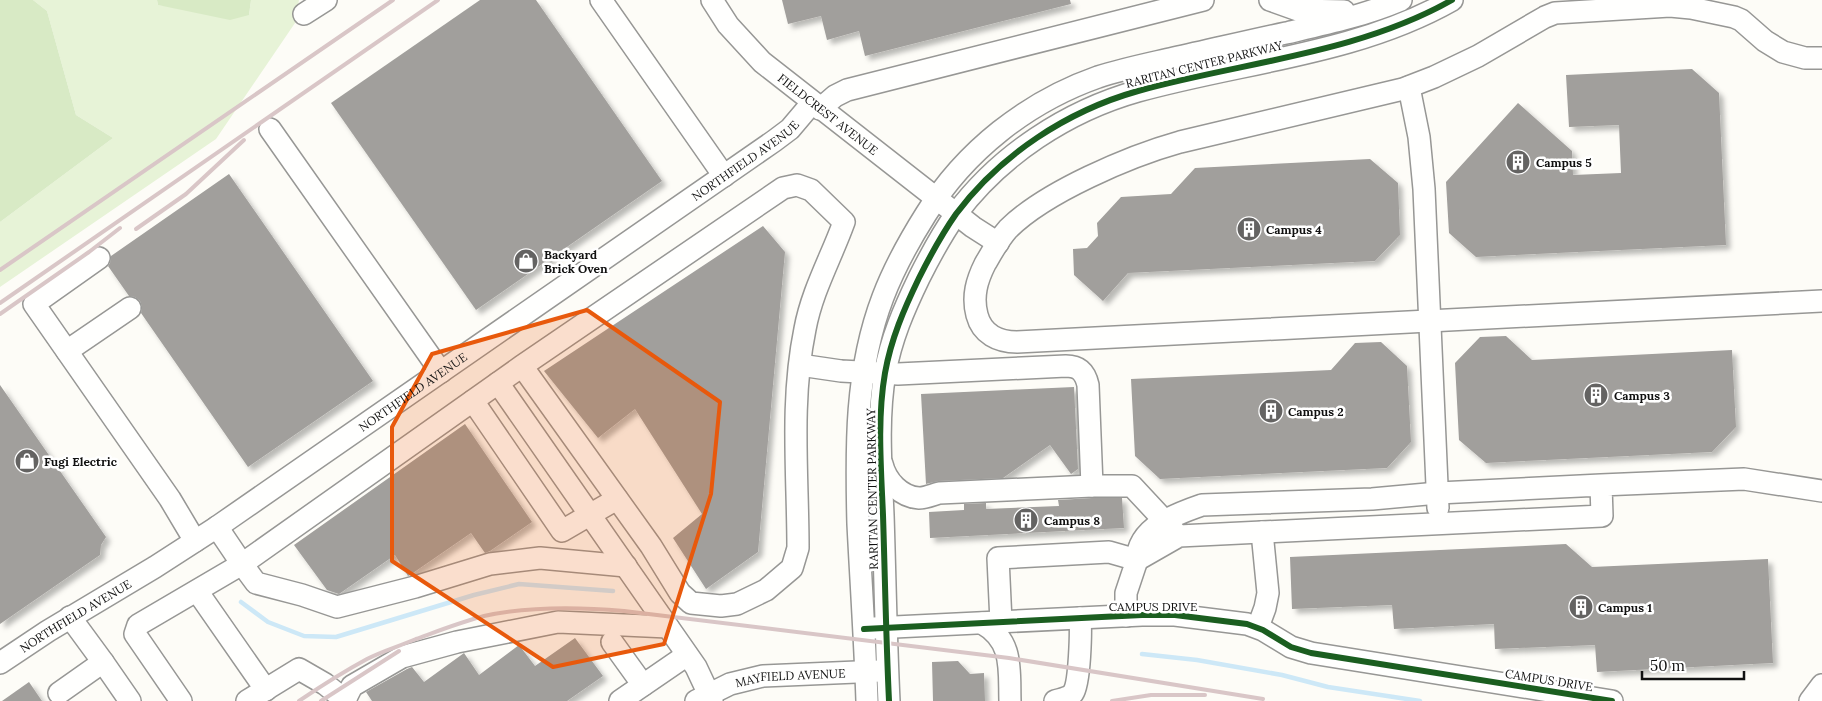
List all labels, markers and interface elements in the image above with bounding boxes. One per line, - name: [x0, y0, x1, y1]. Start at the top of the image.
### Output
- street label: RARITAN CENTER PARKWAY: [1124, 37, 1285, 91]
- street label: FIELDCREST AVENUE: [775, 70, 881, 158]
- street label: NORTHFIELD AVENUE: [688, 117, 802, 204]
- building icon: Campus 5: [1505, 149, 1531, 175]
- place label: Campus 5: [1536, 155, 1592, 170]
- building icon: Campus 4: [1236, 216, 1262, 242]
- place label: Campus 4: [1266, 222, 1322, 237]
- place label: Backyard Brick Oven: [544, 247, 608, 276]
- shop icon: Backyard Brick Oven: [513, 248, 539, 274]
- street label: NORTHFIELD AVENUE: [356, 349, 469, 434]
- building icon: Campus 3: [1583, 382, 1609, 408]
- place label: Campus 3: [1614, 388, 1670, 403]
- building icon: Campus 2: [1258, 398, 1284, 424]
- place label: Campus 2: [1288, 404, 1344, 419]
- street label: RARITAN CENTER PARKWAY: [863, 408, 881, 570]
- shop icon: Fugi Electric: [14, 448, 40, 474]
- place label: Fugi Electric: [44, 454, 118, 469]
- building icon: Campus 8: [1013, 507, 1039, 533]
- place label: Campus 8: [1044, 513, 1100, 528]
- street label: NORTHFIELD AVENUE: [17, 576, 134, 655]
- building icon: Campus 1: [1568, 594, 1594, 620]
- street label: CAMPUS DRIVE: [1109, 599, 1197, 614]
- place label: Campus 1: [1598, 600, 1652, 615]
- scale bar: [1642, 648, 1744, 680]
- text: 50 m: [1650, 656, 1685, 675]
- street label: MAYFIELD AVENUE: [734, 665, 846, 690]
- street label: CAMPUS DRIVE: [1504, 666, 1594, 694]

